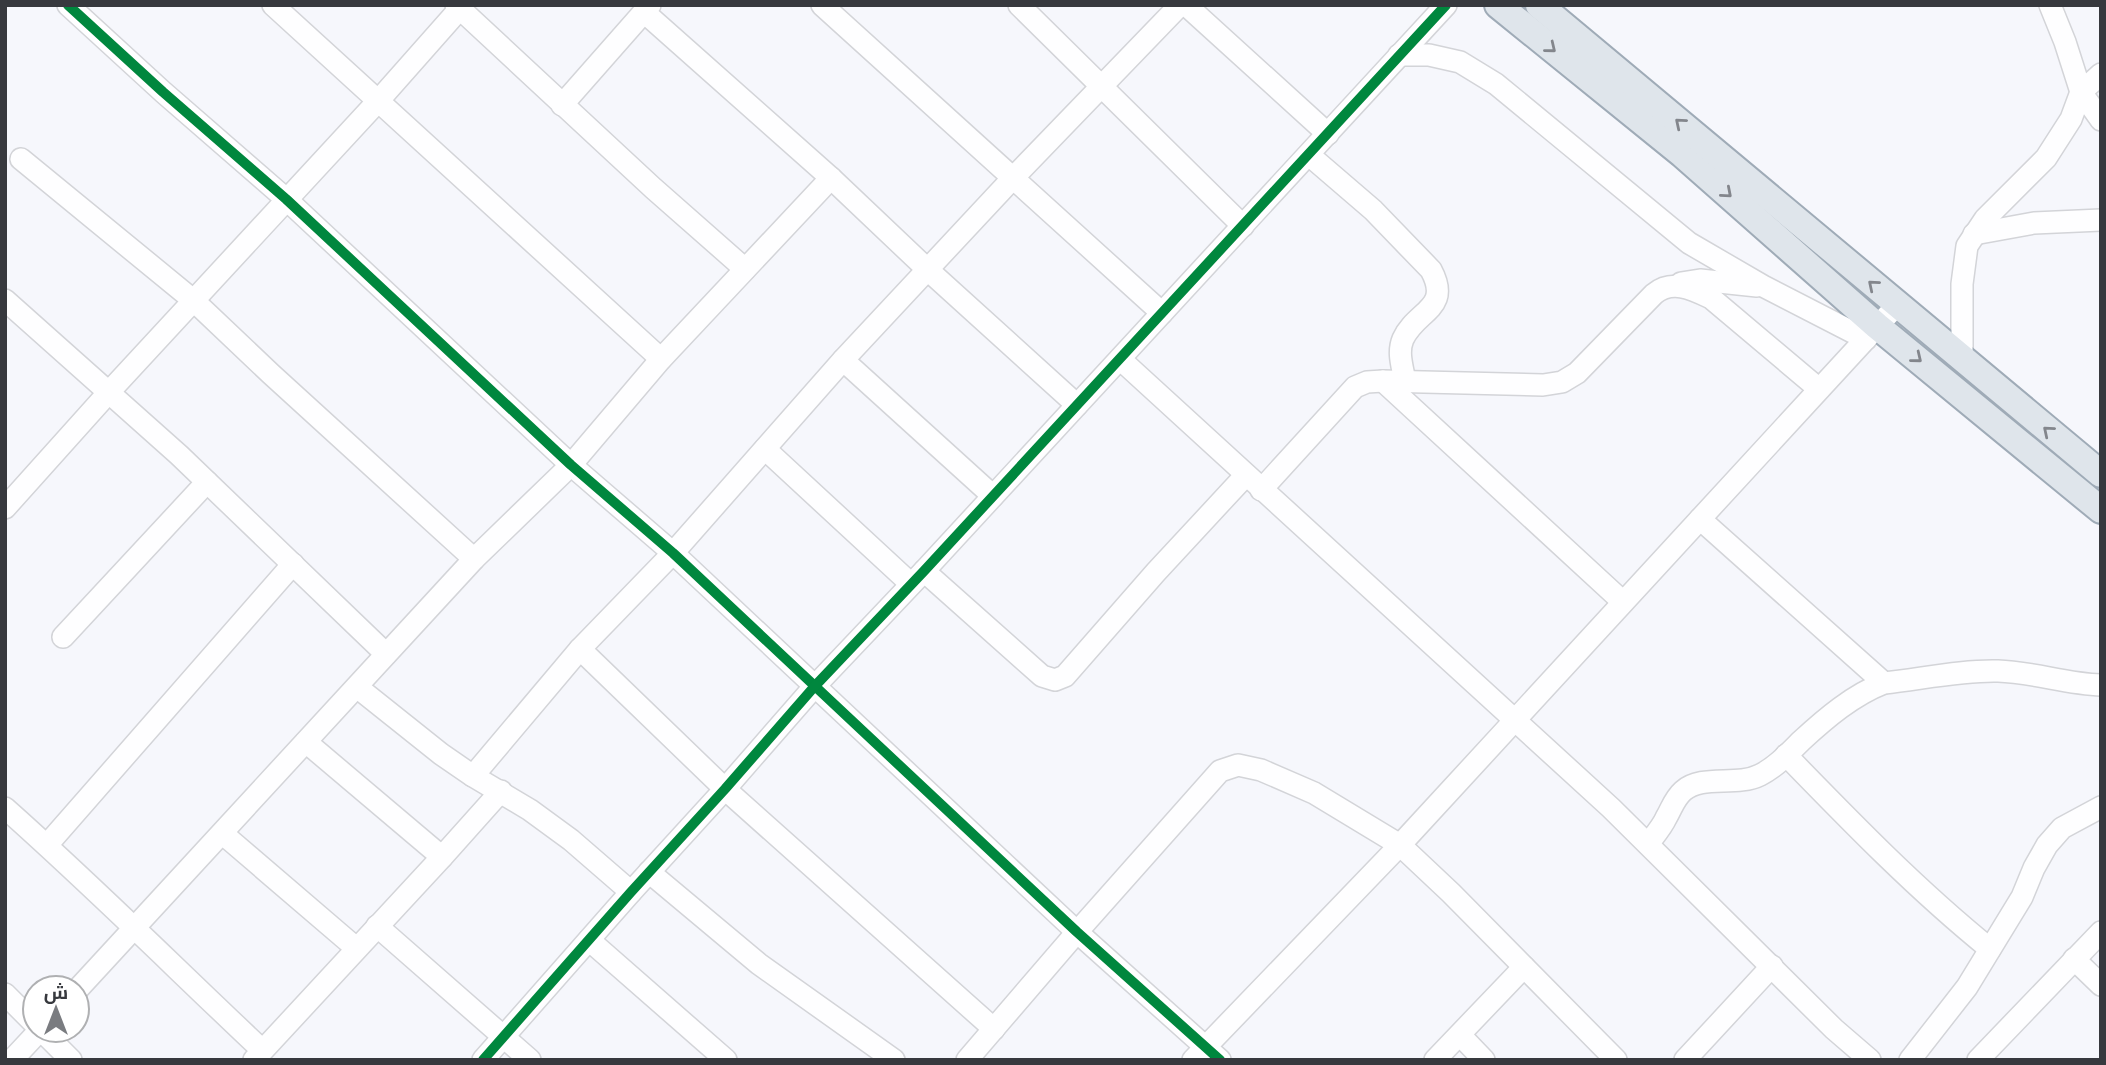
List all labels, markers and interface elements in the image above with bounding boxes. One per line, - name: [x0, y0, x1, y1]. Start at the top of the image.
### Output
- one-way arrow: [1543, 40, 1556, 52]
- one-way arrow: [1676, 119, 1689, 131]
- one-way arrow: [1718, 185, 1731, 197]
- one-way arrow: [1869, 281, 1882, 293]
- one-way arrow: [1908, 350, 1921, 362]
- one-way arrow: [2043, 427, 2056, 439]
- north arrow: [21, 974, 91, 1044]
- text: ش: [44, 982, 68, 1004]

